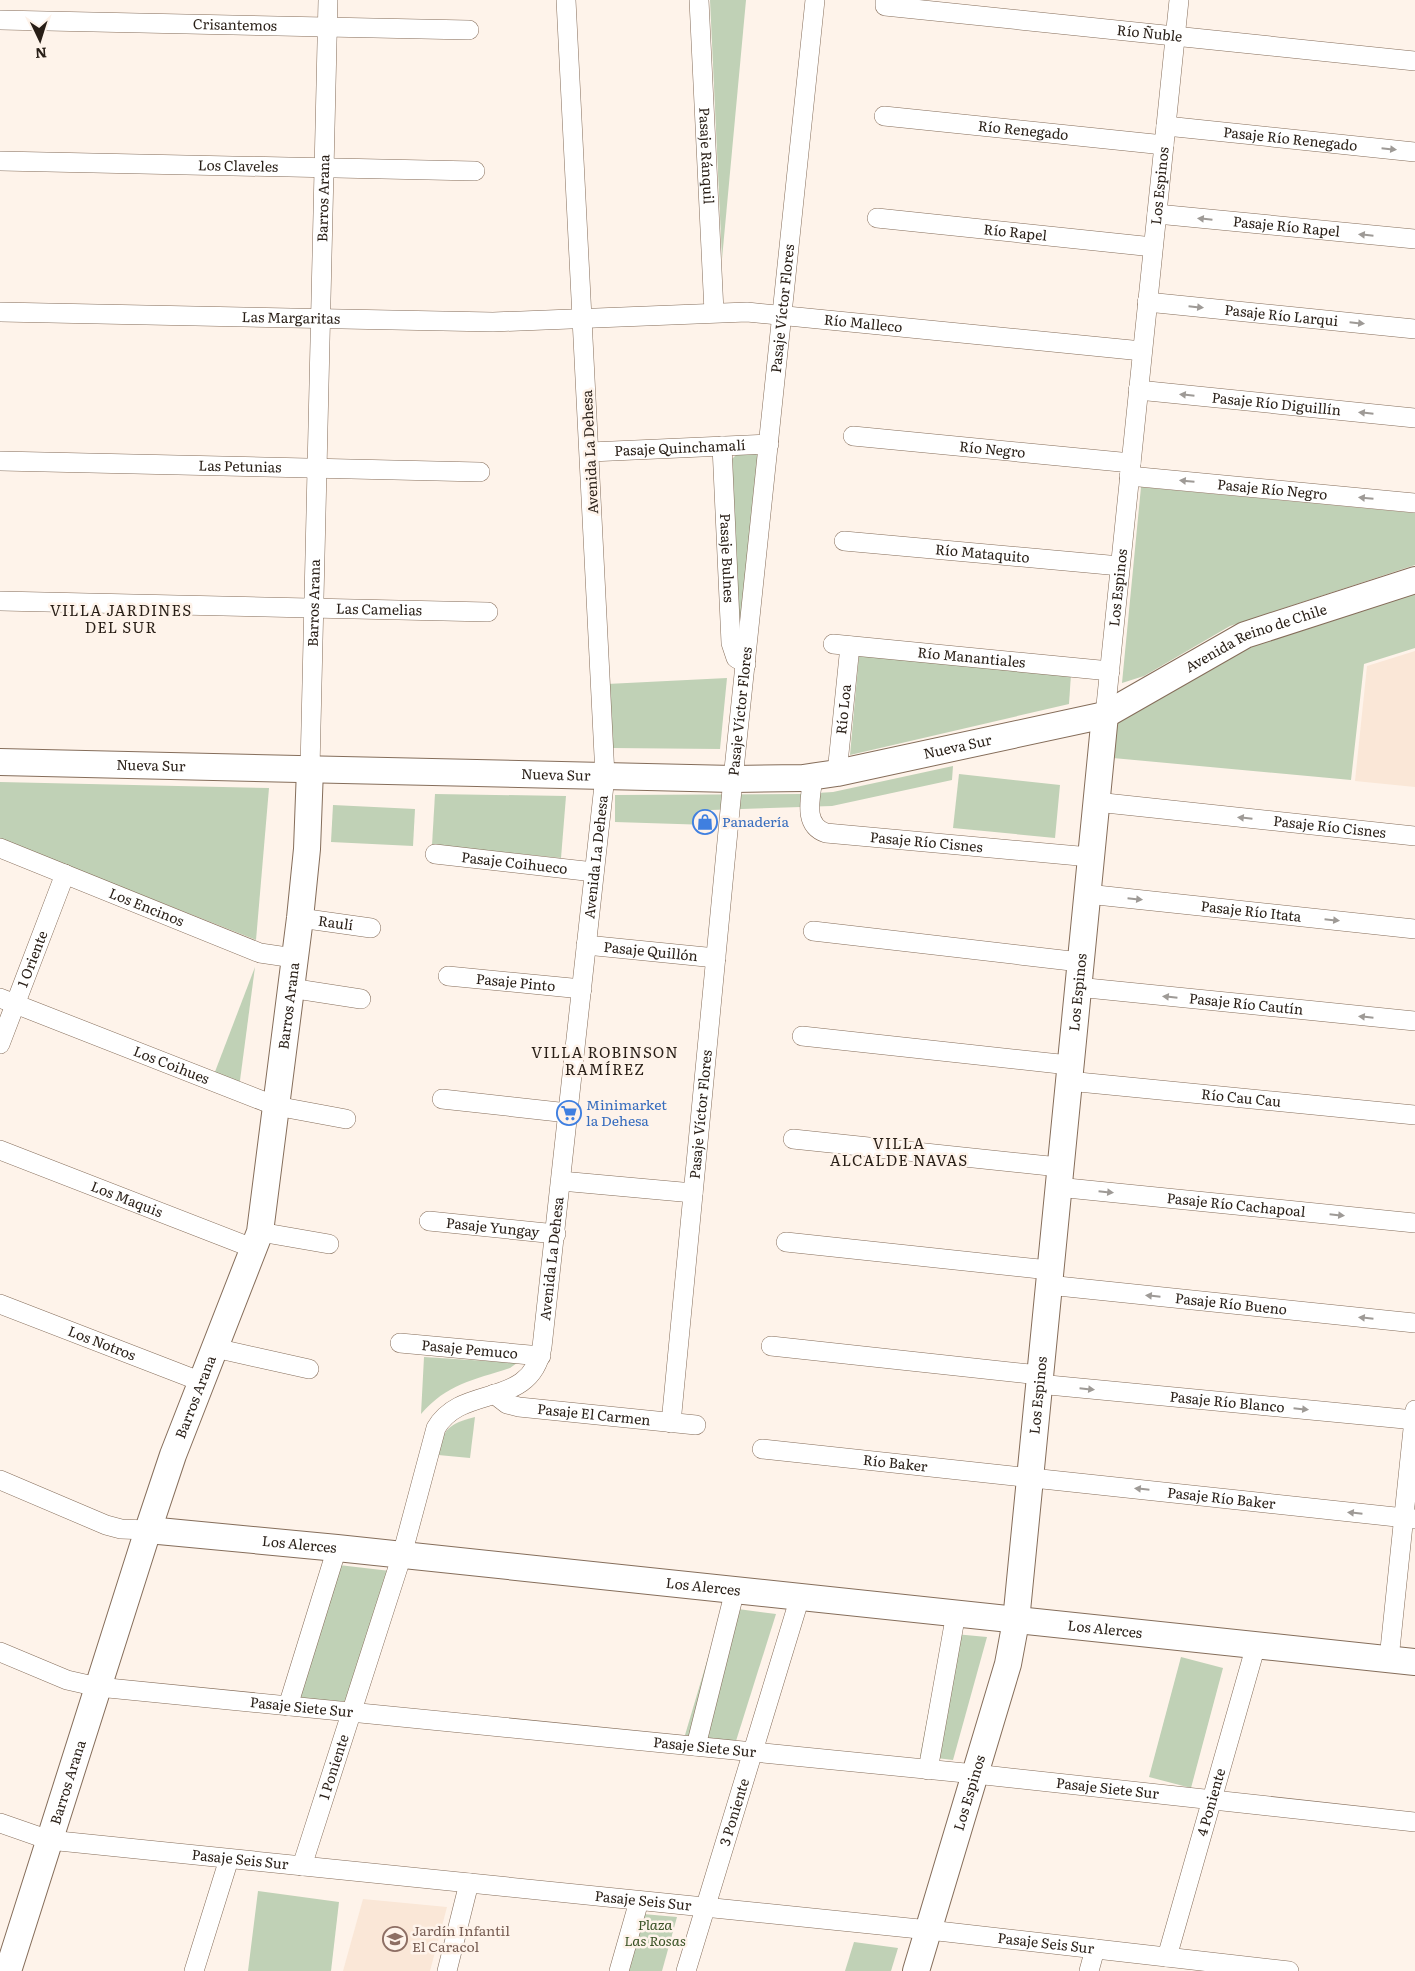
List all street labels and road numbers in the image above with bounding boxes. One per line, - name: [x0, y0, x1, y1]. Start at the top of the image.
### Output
- street label: Crisantemos: [193, 13, 277, 35]
- street label: Río Ñuble: [1116, 19, 1183, 46]
- street label: Pasaje Ránquil: [695, 107, 720, 205]
- street label: Río Renegado: [977, 115, 1070, 144]
- street label: Pasaje Río Renegado: [1222, 121, 1359, 155]
- street label: Los Espinos: [1145, 146, 1173, 226]
- street label: Los Claveles: [198, 154, 278, 176]
- street label: Barros Arana: [311, 154, 333, 242]
- street label: Pasaje Río Rapel: [1232, 210, 1341, 241]
- street label: Río Rapel: [983, 218, 1048, 245]
- street label: Pasaje Víctor Flores: [765, 243, 798, 374]
- street label: Pasaje Río Larqui: [1223, 299, 1340, 330]
- street label: Las Margaritas: [242, 306, 340, 328]
- street label: Río Malleco: [823, 309, 903, 336]
- street label: Pasaje Río Diguillín: [1211, 387, 1342, 419]
- street label: Avenida La Dehesa: [576, 389, 602, 515]
- street label: Pasaje Quinchamalí: [614, 434, 746, 460]
- street label: Río Negro: [958, 435, 1027, 462]
- street label: Las Petunias: [198, 455, 282, 476]
- street label: Pasaje Río Negro: [1216, 473, 1328, 504]
- street label: Pasaje Bulnes: [716, 513, 740, 603]
- street label: Río Mataquito: [934, 538, 1031, 567]
- street label: Los Espinos: [1103, 548, 1131, 627]
- street label: Barros Arana: [302, 558, 324, 647]
- street label: Las Camelias: [336, 598, 422, 620]
- street label: Avenida Reino de Chile: [1181, 598, 1329, 676]
- street label: Río Manantiales: [917, 641, 1026, 672]
- street label: Pasaje Víctor Flores: [722, 646, 756, 777]
- street label: Río Loa: [830, 683, 855, 735]
- street label: Nueva Sur: [921, 729, 994, 763]
- street label: Nueva Sur: [116, 754, 186, 775]
- street label: Nueva Sur: [521, 763, 591, 785]
- street label: Avenida La Dehesa: [578, 794, 612, 920]
- street label: Pasaje Río Cisnes: [1272, 810, 1387, 842]
- street label: Pasaje Río Cisnes: [869, 826, 984, 856]
- street label: Pasaje Coihueco: [460, 846, 569, 878]
- street label: Los Encinos: [106, 882, 187, 930]
- street label: Pasaje Río Itata: [1200, 895, 1303, 926]
- street label: Raulí: [317, 910, 355, 934]
- street label: 1 Oriente: [12, 927, 52, 990]
- street label: Pasaje Quillón: [603, 936, 699, 965]
- street label: Los Espinos: [1063, 952, 1091, 1032]
- street label: Barros Arana: [272, 961, 303, 1051]
- street label: Pasaje Pinto: [475, 968, 556, 995]
- street label: Pasaje Río Cautín: [1188, 987, 1304, 1019]
- street label: Los Coihues: [131, 1040, 213, 1088]
- street label: Pasaje Víctor Flores: [684, 1049, 716, 1180]
- street label: Río Cau Cau: [1200, 1083, 1282, 1111]
- street label: Los Maquis: [88, 1175, 166, 1221]
- street label: Pasaje Río Cachapoal: [1166, 1187, 1307, 1221]
- street label: Avenida La Dehesa: [534, 1195, 568, 1321]
- street label: Pasaje Yungay: [445, 1212, 541, 1241]
- street label: Pasaje Río Bueno: [1174, 1287, 1288, 1319]
- street label: Los Notros: [65, 1320, 139, 1364]
- street label: Pasaje Pemuco: [421, 1334, 519, 1363]
- street label: Barros Arana: [169, 1352, 220, 1441]
- street label: Los Espinos: [1023, 1355, 1051, 1435]
- street label: Pasaje Río Blanco: [1169, 1386, 1286, 1417]
- street label: Pasaje El Carmen: [536, 1398, 652, 1429]
- street label: Río Baker: [862, 1449, 929, 1476]
- street label: Pasaje Río Baker: [1166, 1482, 1277, 1513]
- street label: Los Alerces: [261, 1530, 338, 1557]
- street label: Los Alerces: [665, 1572, 741, 1600]
- street label: Los Alerces: [1067, 1614, 1143, 1642]
- street label: Pasaje Siete Sur: [249, 1691, 355, 1721]
- street label: 1 Poniente: [313, 1731, 353, 1802]
- street label: Pasaje Siete Sur: [652, 1731, 758, 1761]
- street label: Barros Arana: [44, 1737, 90, 1827]
- street label: Los Espinos: [948, 1752, 989, 1833]
- street label: 4 Poniente: [1191, 1766, 1229, 1838]
- street label: Pasaje Siete Sur: [1055, 1772, 1161, 1803]
- street label: 3 Poniente: [714, 1776, 753, 1848]
- street label: Pasaje Seis Sur: [191, 1844, 290, 1873]
- street label: Pasaje Seis Sur: [594, 1885, 693, 1915]
- street label: Pasaje Seis Sur: [997, 1927, 1096, 1958]

